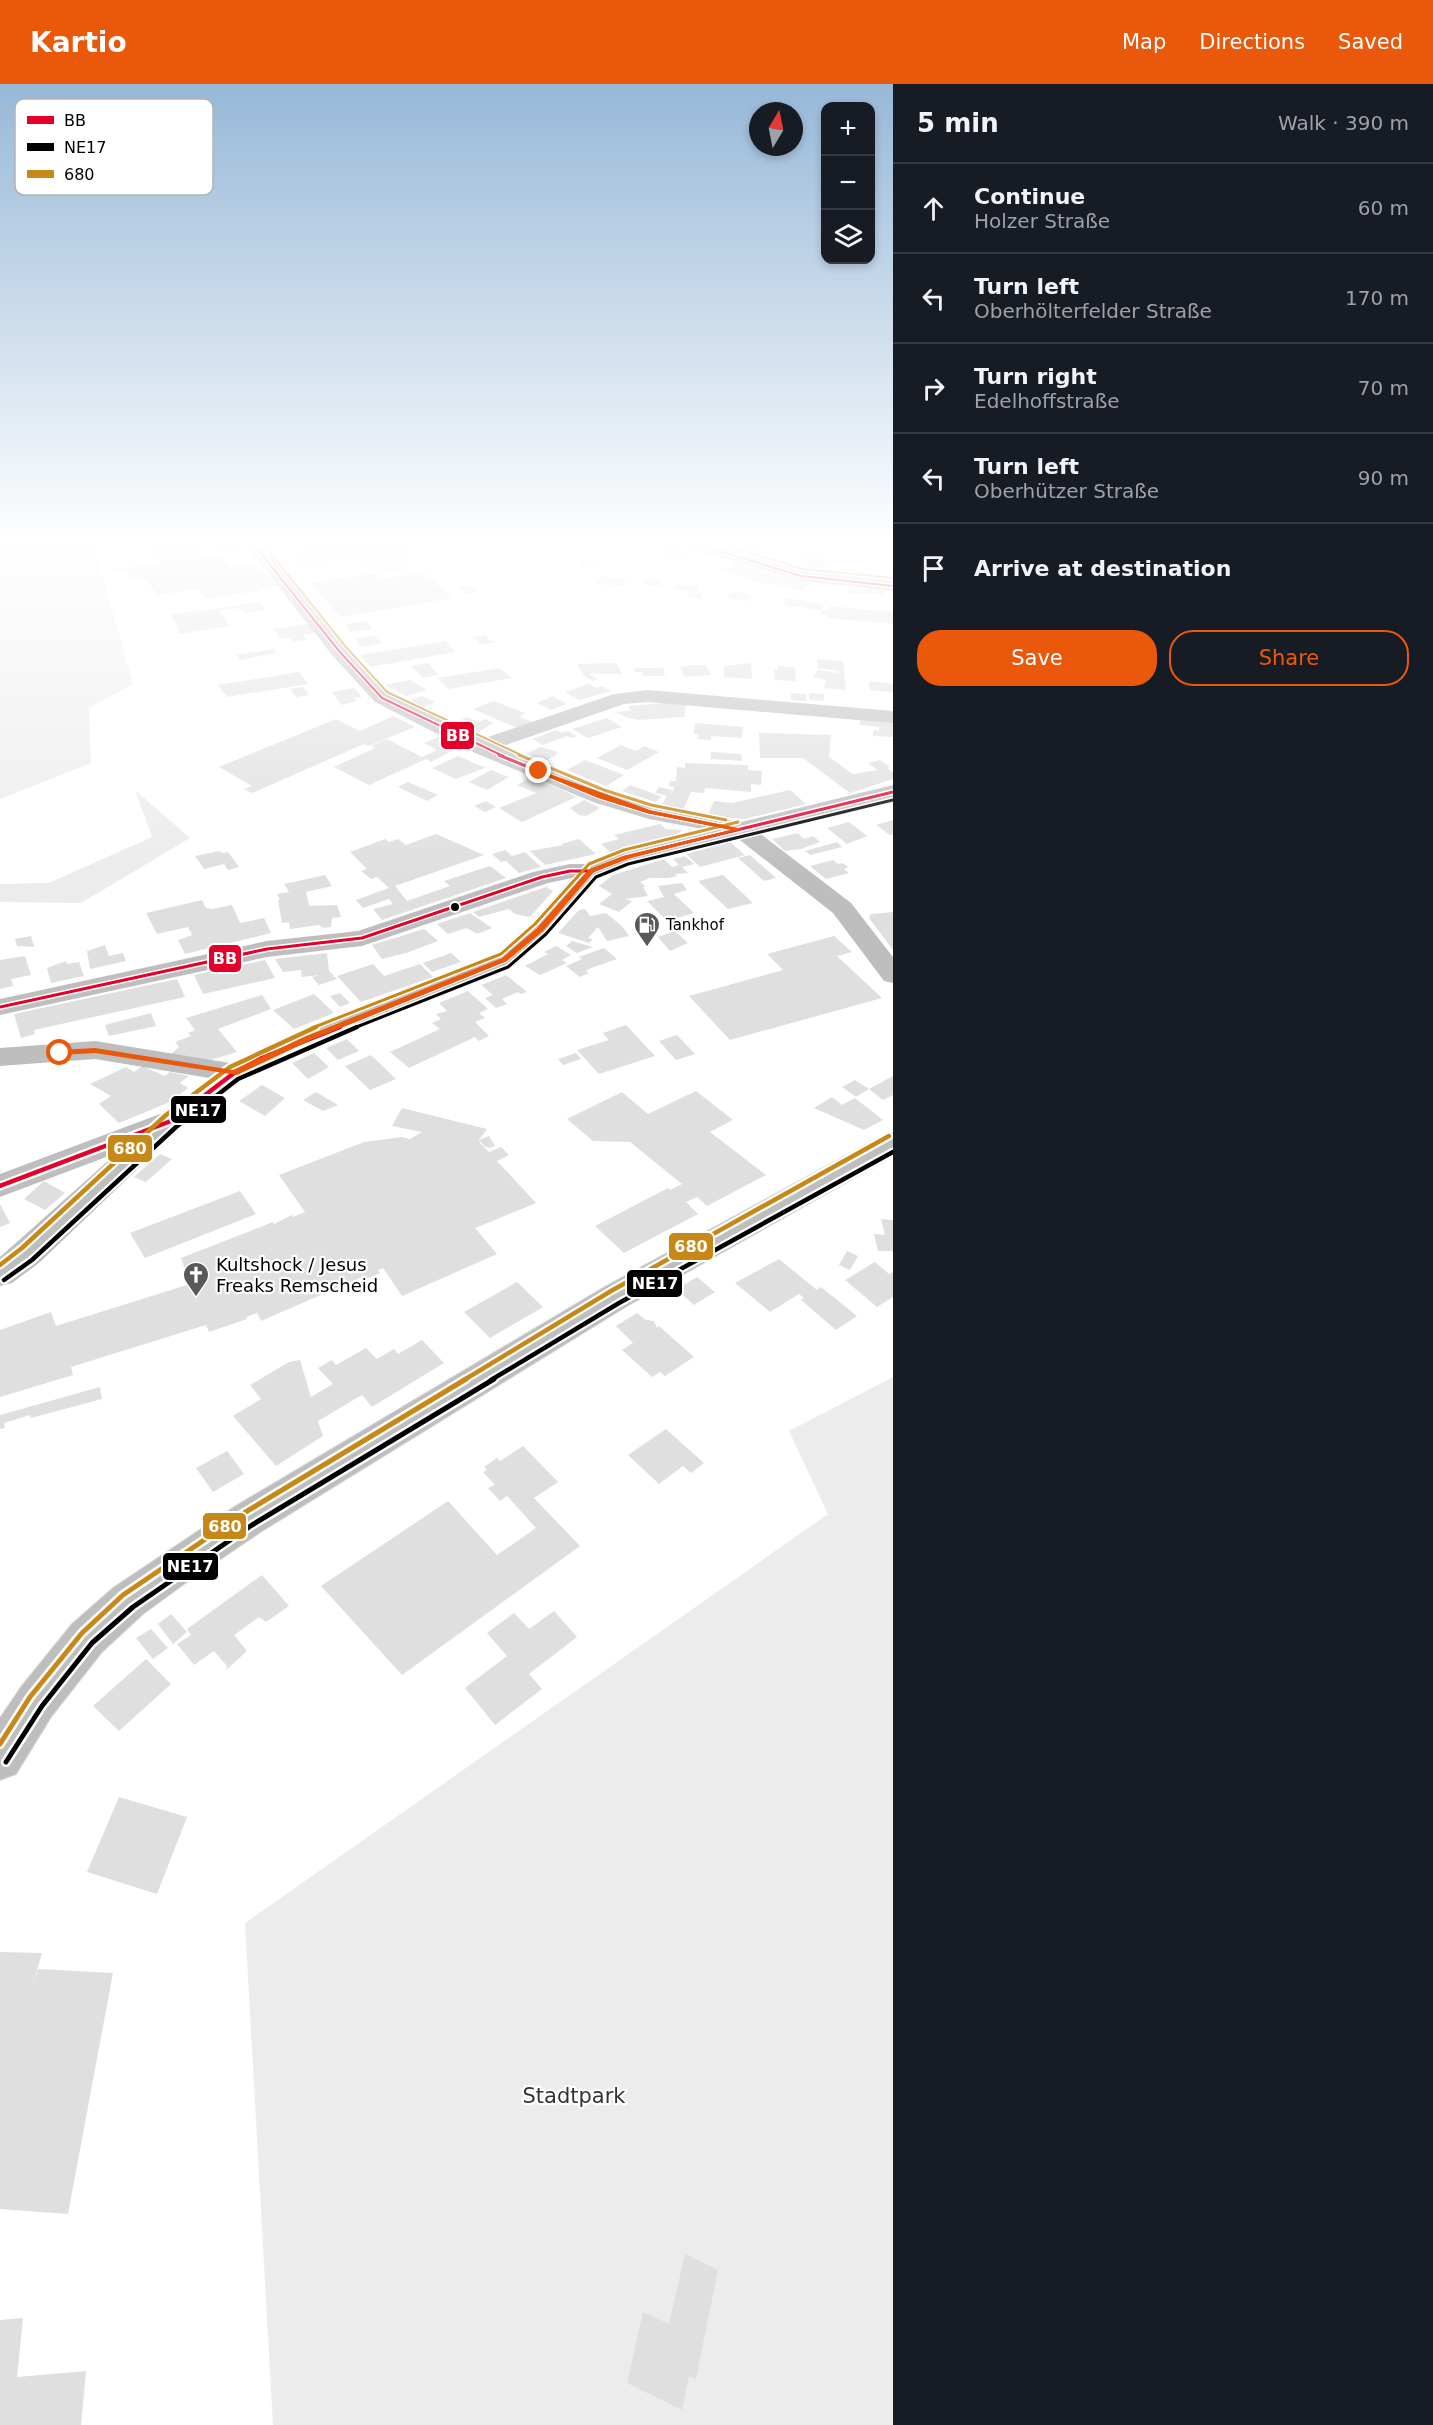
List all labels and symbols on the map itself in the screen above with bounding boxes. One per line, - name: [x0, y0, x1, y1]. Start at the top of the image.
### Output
- legend: [15, 99, 213, 195]
- north arrow: [749, 102, 803, 156]
- text: BB: [64, 111, 86, 130]
- text: NE17: [64, 138, 106, 157]
- text: 680: [64, 165, 95, 184]
- line badge: BB: [440, 721, 475, 750]
- text: BB: [446, 726, 470, 745]
- route end: [525, 757, 551, 783]
- unlabelled marker: [449, 901, 461, 913]
- fuel station icon: Tankhof: [632, 910, 662, 948]
- place label: Tankhof: [665, 916, 725, 934]
- line badge: BB: [208, 944, 242, 973]
- text: BB: [213, 949, 237, 968]
- route start: [46, 1039, 72, 1065]
- line badge: NE17: [170, 1095, 227, 1124]
- text: NE17: [175, 1101, 221, 1120]
- line badge: 680: [107, 1134, 153, 1163]
- text: 680: [113, 1139, 147, 1158]
- line badge: 680: [668, 1232, 714, 1261]
- text: 680: [674, 1237, 708, 1256]
- place label: Kultshock / Jesus Freaks Remscheid: [216, 1254, 378, 1296]
- church icon: Kultshock / Jesus Freaks Remscheid: [181, 1260, 211, 1298]
- line badge: NE17: [626, 1269, 683, 1298]
- text: NE17: [632, 1274, 678, 1293]
- line badge: 680: [202, 1512, 247, 1540]
- text: 680: [208, 1517, 242, 1536]
- line badge: NE17: [162, 1552, 219, 1581]
- text: NE17: [167, 1557, 213, 1576]
- park label: Stadtpark: [523, 2084, 626, 2108]

